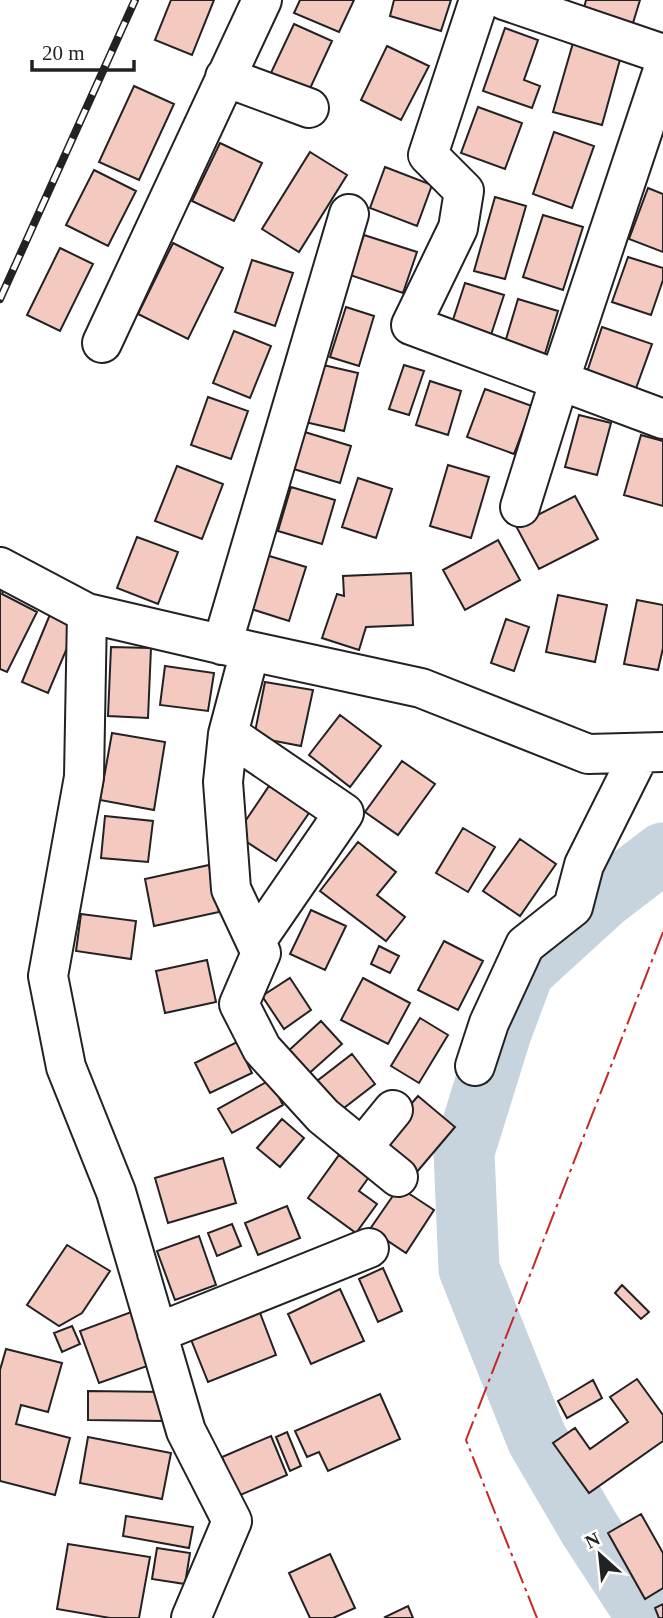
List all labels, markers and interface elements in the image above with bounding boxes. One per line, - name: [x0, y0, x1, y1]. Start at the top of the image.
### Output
- scale bar: [32, 28, 133, 72]
- text: 20 m: [42, 41, 85, 65]
- north arrow: [565, 1520, 635, 1590]
- text: N: [582, 1528, 604, 1553]

